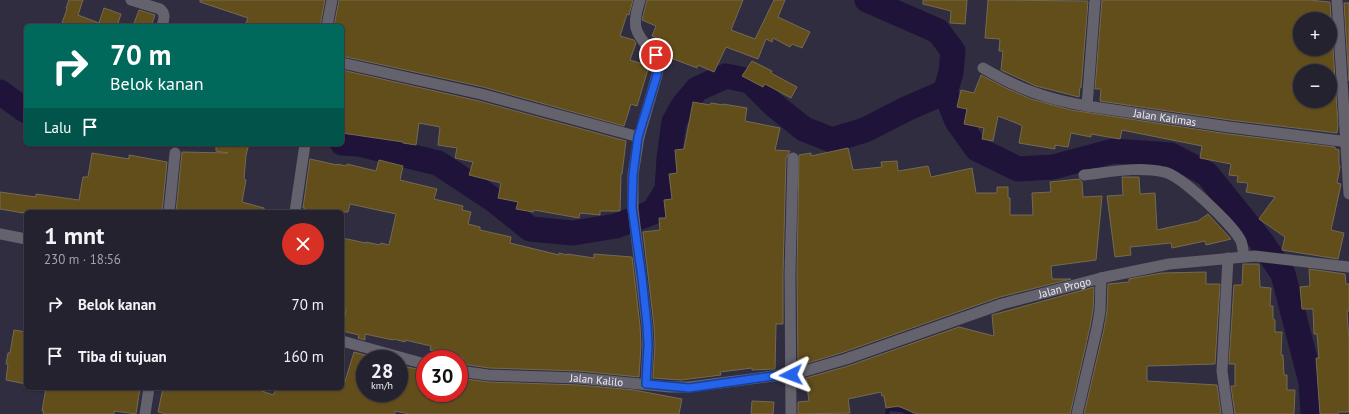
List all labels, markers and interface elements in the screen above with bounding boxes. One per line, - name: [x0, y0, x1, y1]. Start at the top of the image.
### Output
- map controls: [1293, 12, 1337, 108]
- button: +: [1293, 12, 1337, 56]
- text: 70 m: [110, 36, 171, 73]
- pin: [639, 38, 673, 72]
- icon: right: [44, 40, 96, 92]
- icon: arrive: [645, 44, 667, 66]
- button: −: [1293, 64, 1337, 108]
- text: Belok kanan: [110, 72, 204, 95]
- street label: Jalan Kalimas: [1131, 106, 1198, 129]
- icon: arrive: [79, 116, 101, 138]
- text: Lalu: [44, 118, 71, 137]
- text: 1 mnt: [44, 220, 104, 251]
- button: close: [282, 223, 324, 265]
- text: 230 m · 18:56: [44, 251, 121, 268]
- street label: Jalan Progo: [1036, 274, 1092, 301]
- icon: right: [44, 293, 66, 315]
- text: Belok kanan: [78, 295, 156, 314]
- text: 70 m: [291, 295, 324, 314]
- icon: arrive: [44, 345, 66, 367]
- text: Tiba di tujuan: [78, 347, 167, 366]
- text: 160 m: [283, 347, 324, 366]
- speed limit sign: 30: [416, 350, 468, 402]
- position arrow: [770, 354, 812, 396]
- text: 28: [371, 358, 393, 384]
- street label: Jalan Kalilo: [569, 371, 624, 389]
- text: km/h: [371, 379, 393, 392]

